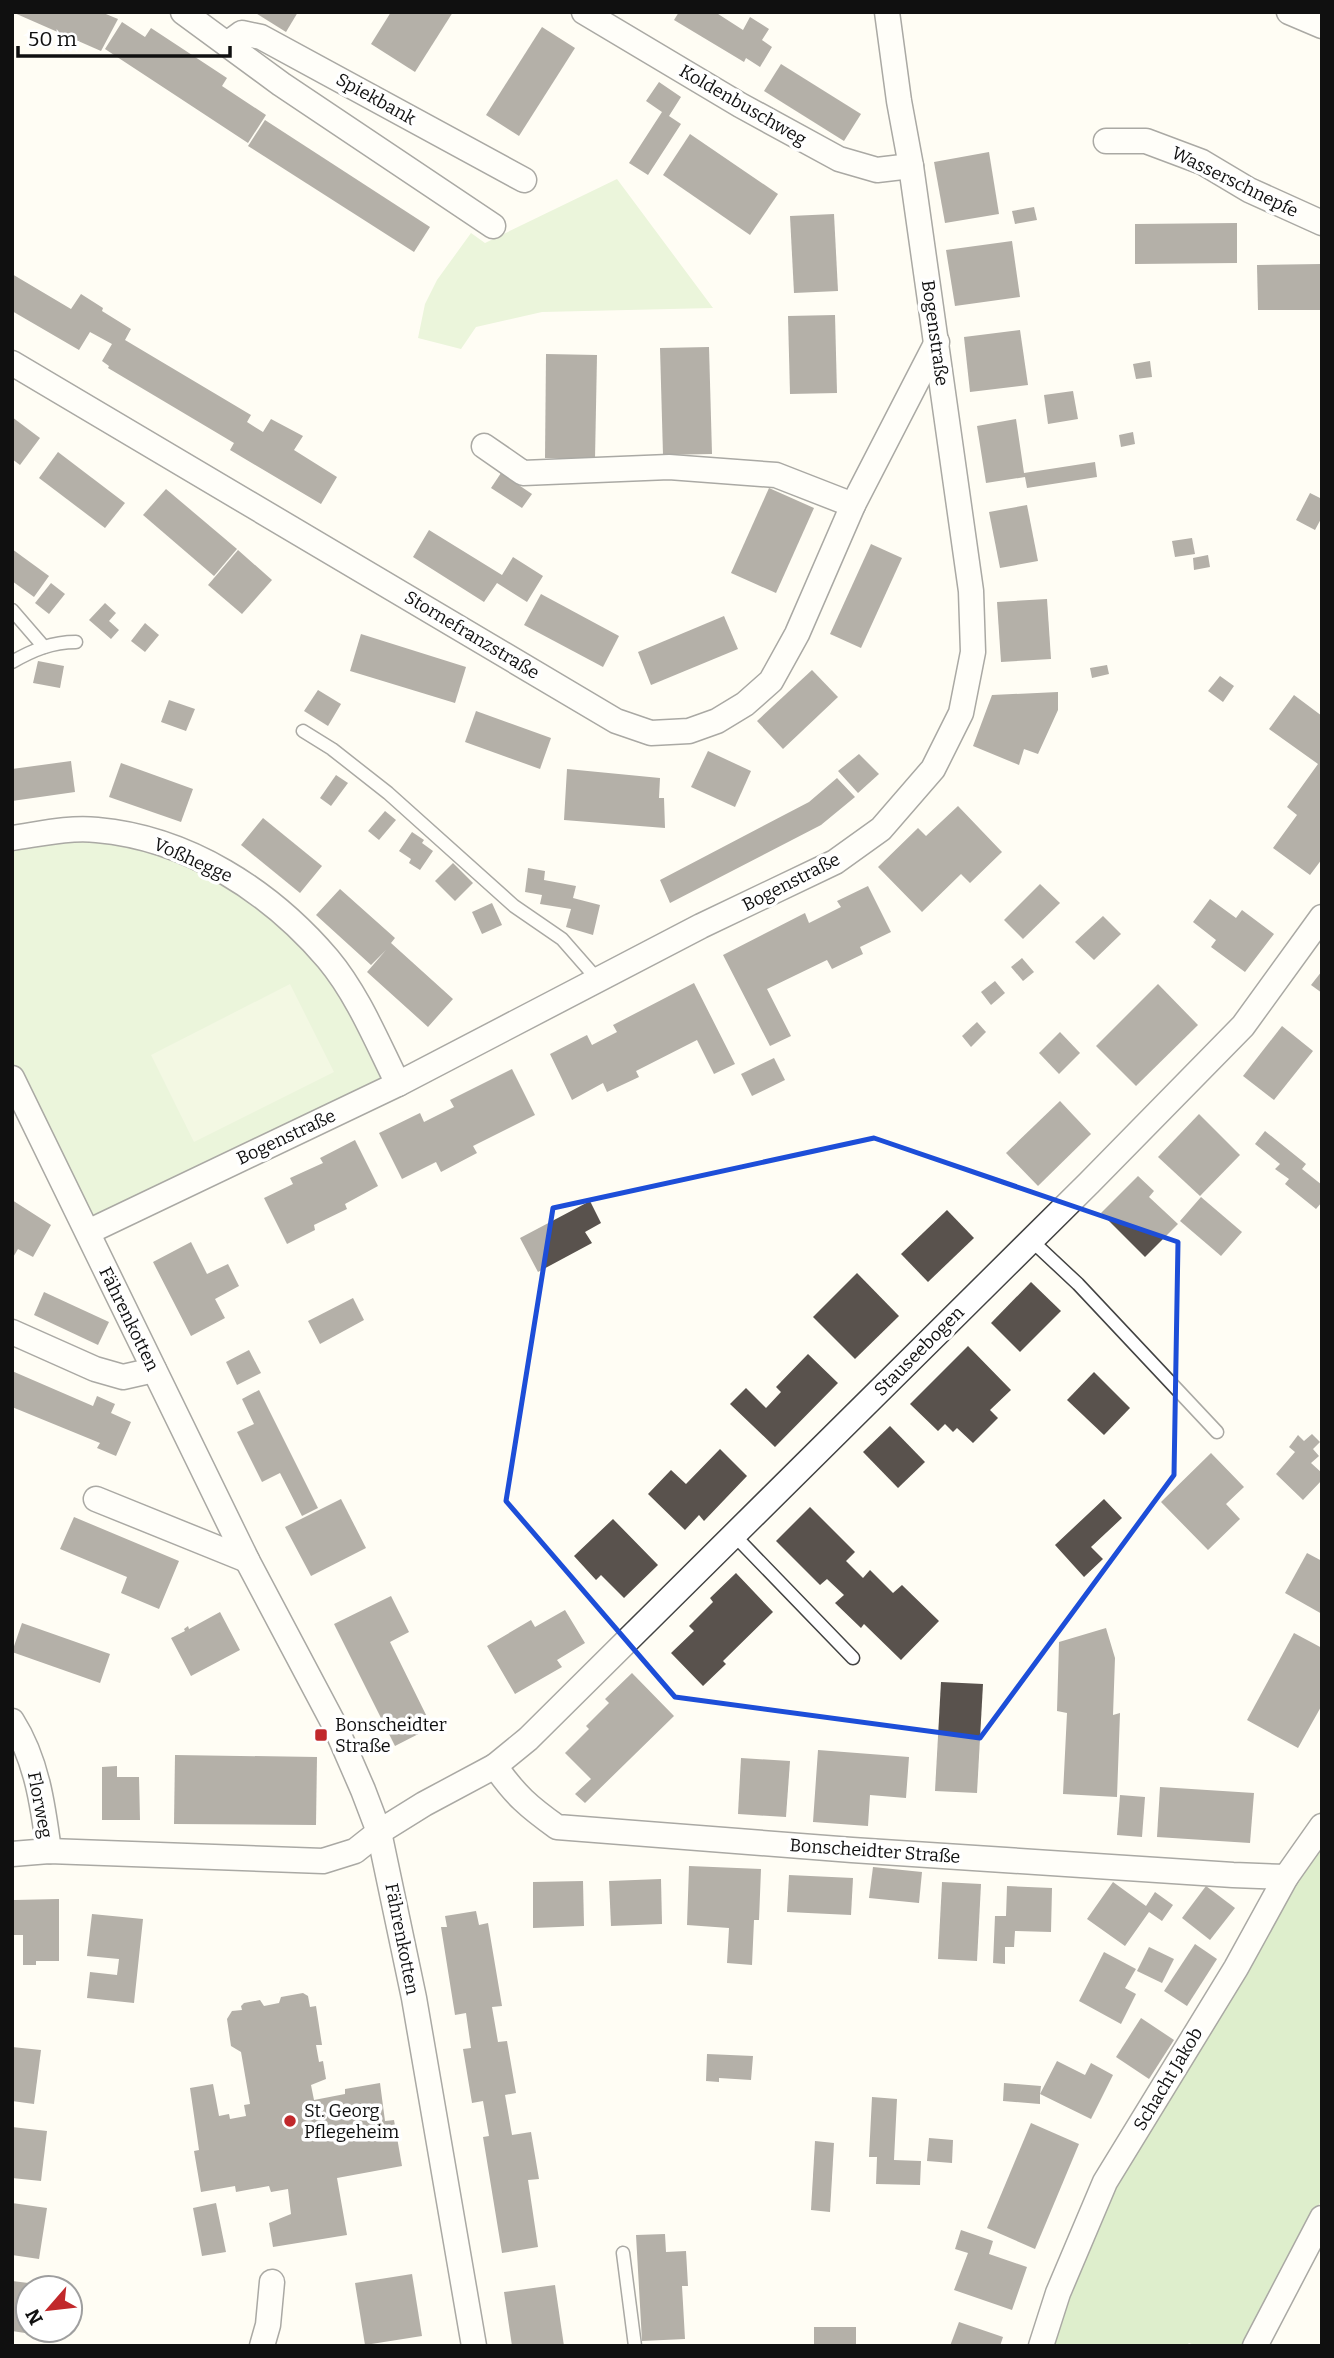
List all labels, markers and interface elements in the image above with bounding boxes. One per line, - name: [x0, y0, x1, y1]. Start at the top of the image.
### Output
- scale bar: [18, 14, 229, 58]
- text: 50 m: [28, 26, 77, 52]
- street label: Koldenbuschweg: [675, 60, 811, 150]
- street label: Spiekbank: [332, 68, 420, 130]
- street label: Wasserschnepfe: [1168, 142, 1302, 222]
- street label: Bogenstraße: [917, 279, 953, 387]
- street label: Stornefranzstraße: [401, 586, 543, 684]
- street label: Voßhegge: [150, 833, 236, 887]
- street label: Bogenstraße: [739, 848, 843, 916]
- street label: Bogenstraße: [233, 1105, 339, 1169]
- street label: Fährenkotten: [94, 1263, 164, 1375]
- street label: Stauseebogen: [869, 1301, 969, 1401]
- place label: Bonscheidter Straße: [335, 1714, 447, 1757]
- marker: Bonscheidter Straße: [313, 1727, 329, 1743]
- street label: Florweg: [23, 1770, 57, 1840]
- street label: Bonscheidter Straße: [789, 1834, 961, 1868]
- street label: Fährenkotten: [380, 1881, 424, 1997]
- street label: Schacht Jakob: [1129, 2023, 1207, 2135]
- place label: St. Georg Pflegeheim: [304, 2100, 399, 2143]
- marker: St. Georg Pflegeheim: [282, 2113, 298, 2129]
- north arrow: [14, 2274, 84, 2344]
- text: N: [21, 2305, 48, 2329]

